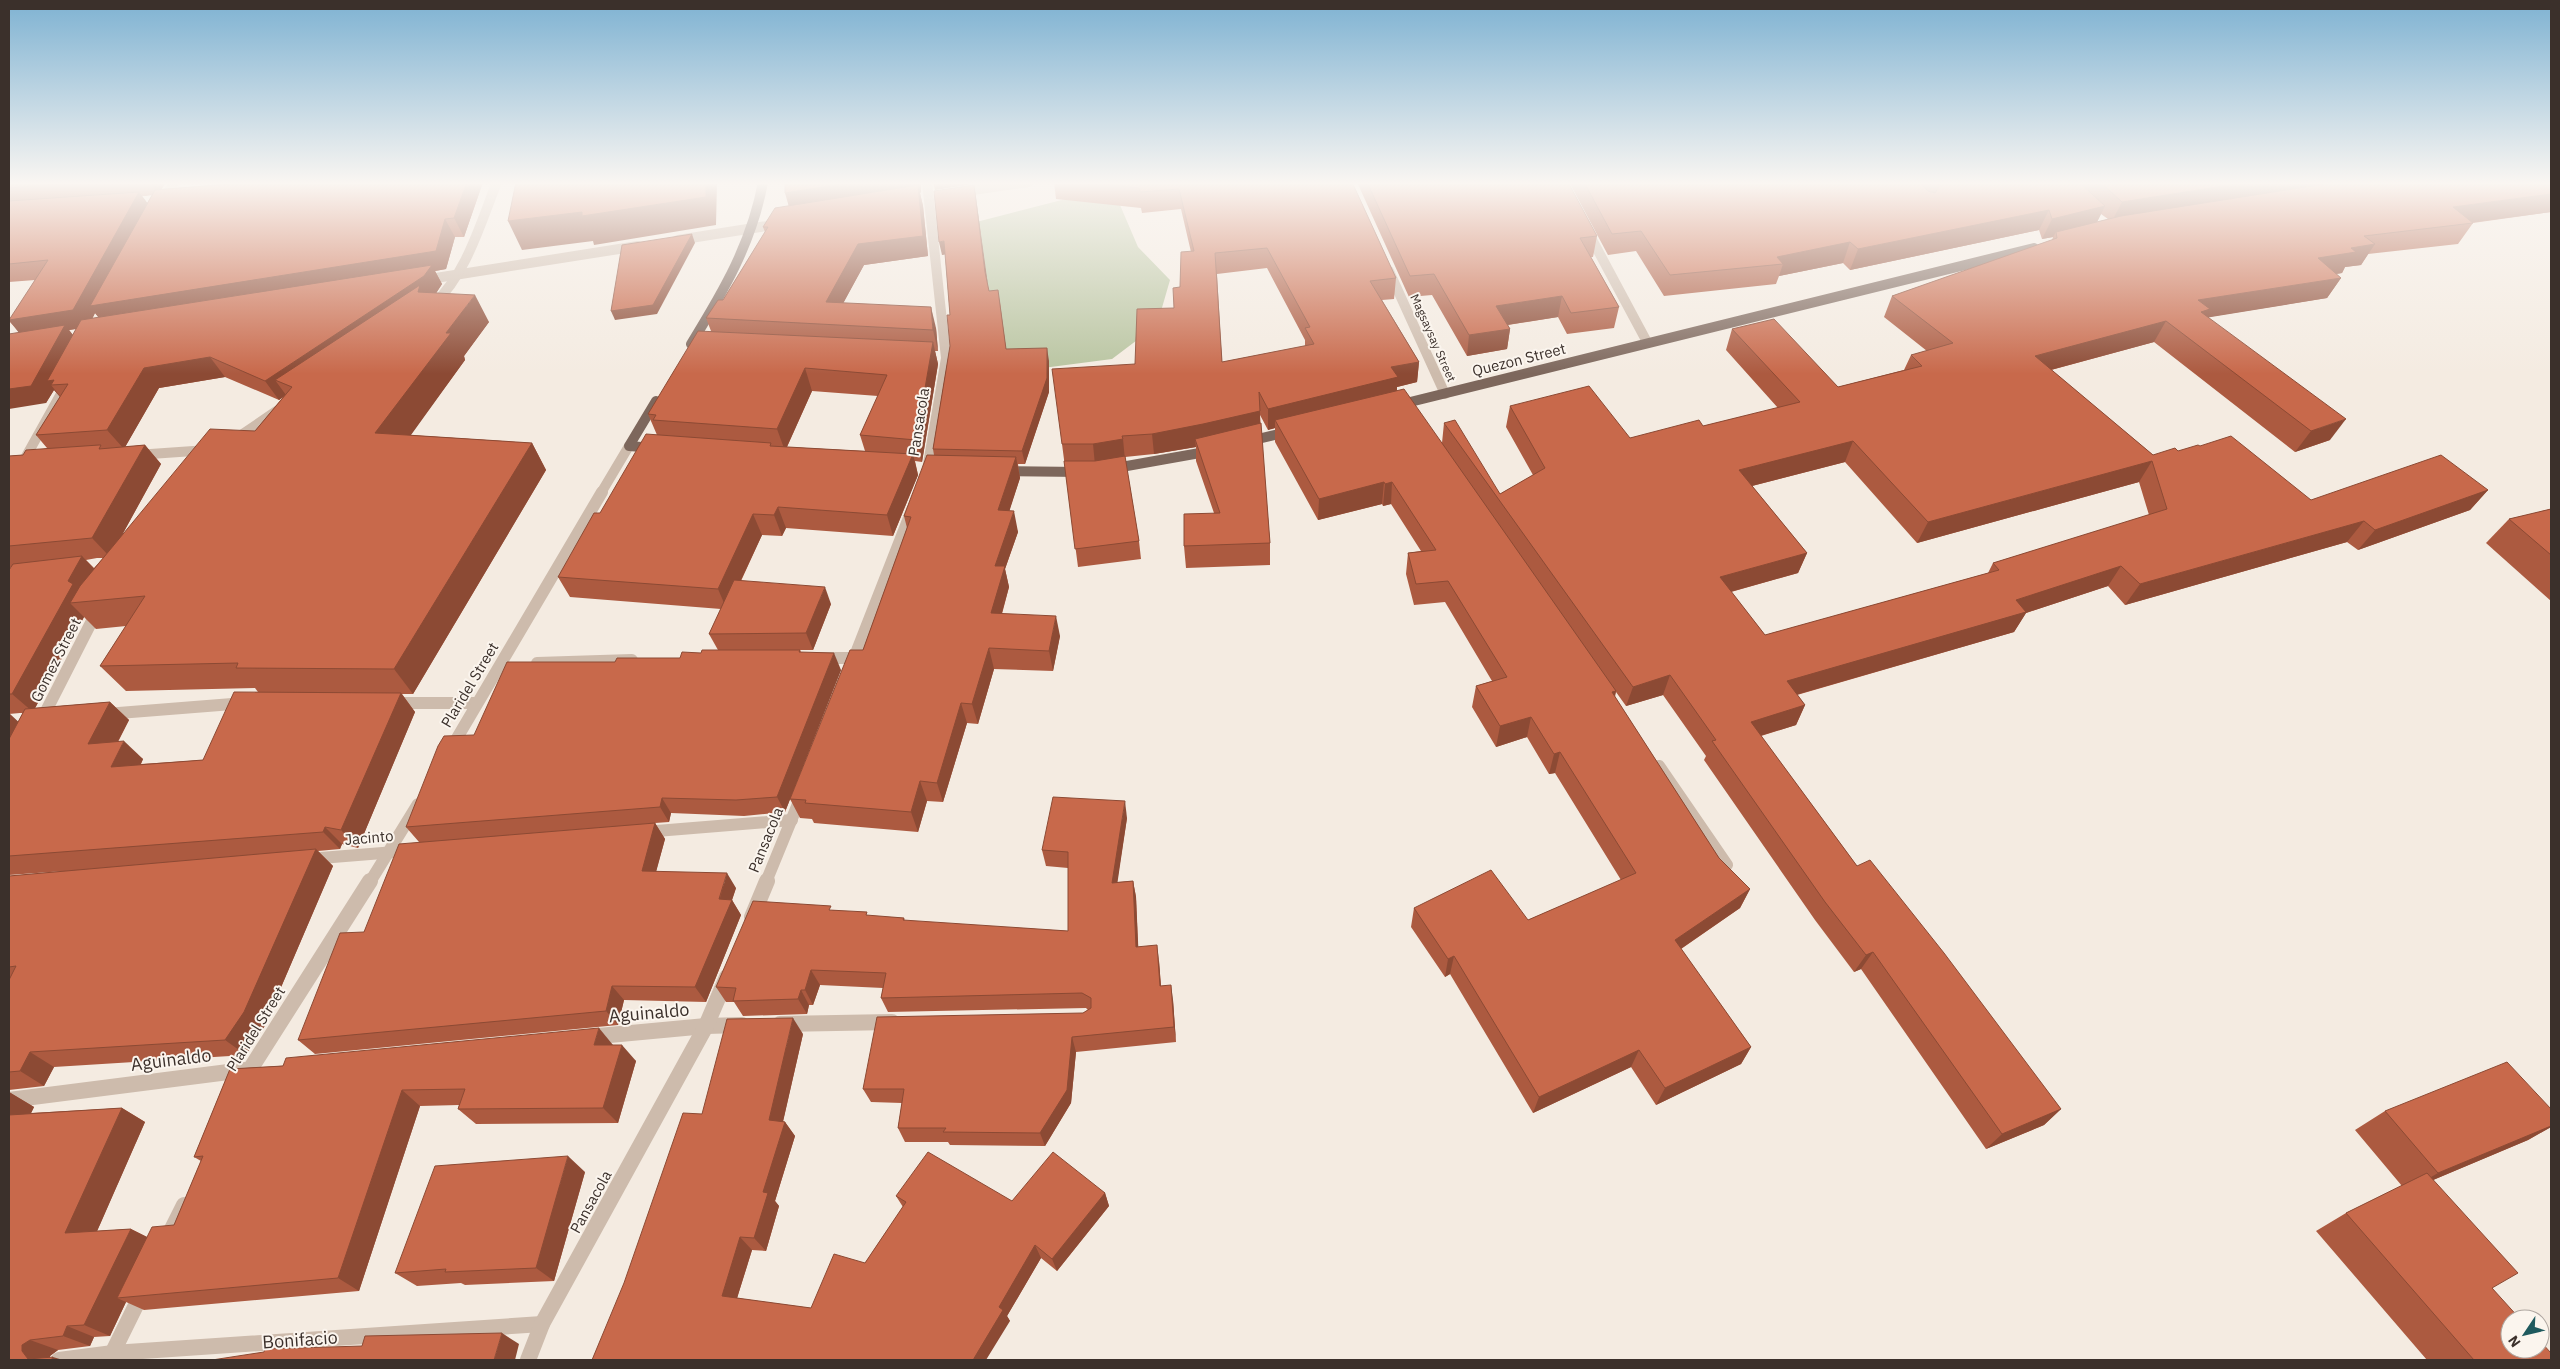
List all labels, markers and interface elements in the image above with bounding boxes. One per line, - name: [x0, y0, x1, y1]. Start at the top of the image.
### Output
- street label: Magsaysay Street: [1407, 292, 1460, 384]
- street label: Quezon Street: [1470, 339, 1568, 380]
- street label: Pansacola: [904, 386, 933, 457]
- street label: Gomez Street: [26, 615, 85, 705]
- street label: Plaridel Street: [437, 639, 502, 731]
- street label: Pansacola: [744, 804, 787, 875]
- street label: Jacinto: [344, 826, 394, 849]
- street label: Plaridel Street: [222, 983, 289, 1075]
- street label: Aguinaldo: [608, 998, 690, 1027]
- street label: Aguinaldo: [129, 1043, 213, 1076]
- street label: Pansacola: [566, 1167, 616, 1236]
- north arrow: [2500, 1309, 2550, 1359]
- street label: Bonifacio: [261, 1325, 338, 1354]
- text: N: [2504, 1332, 2525, 1351]

